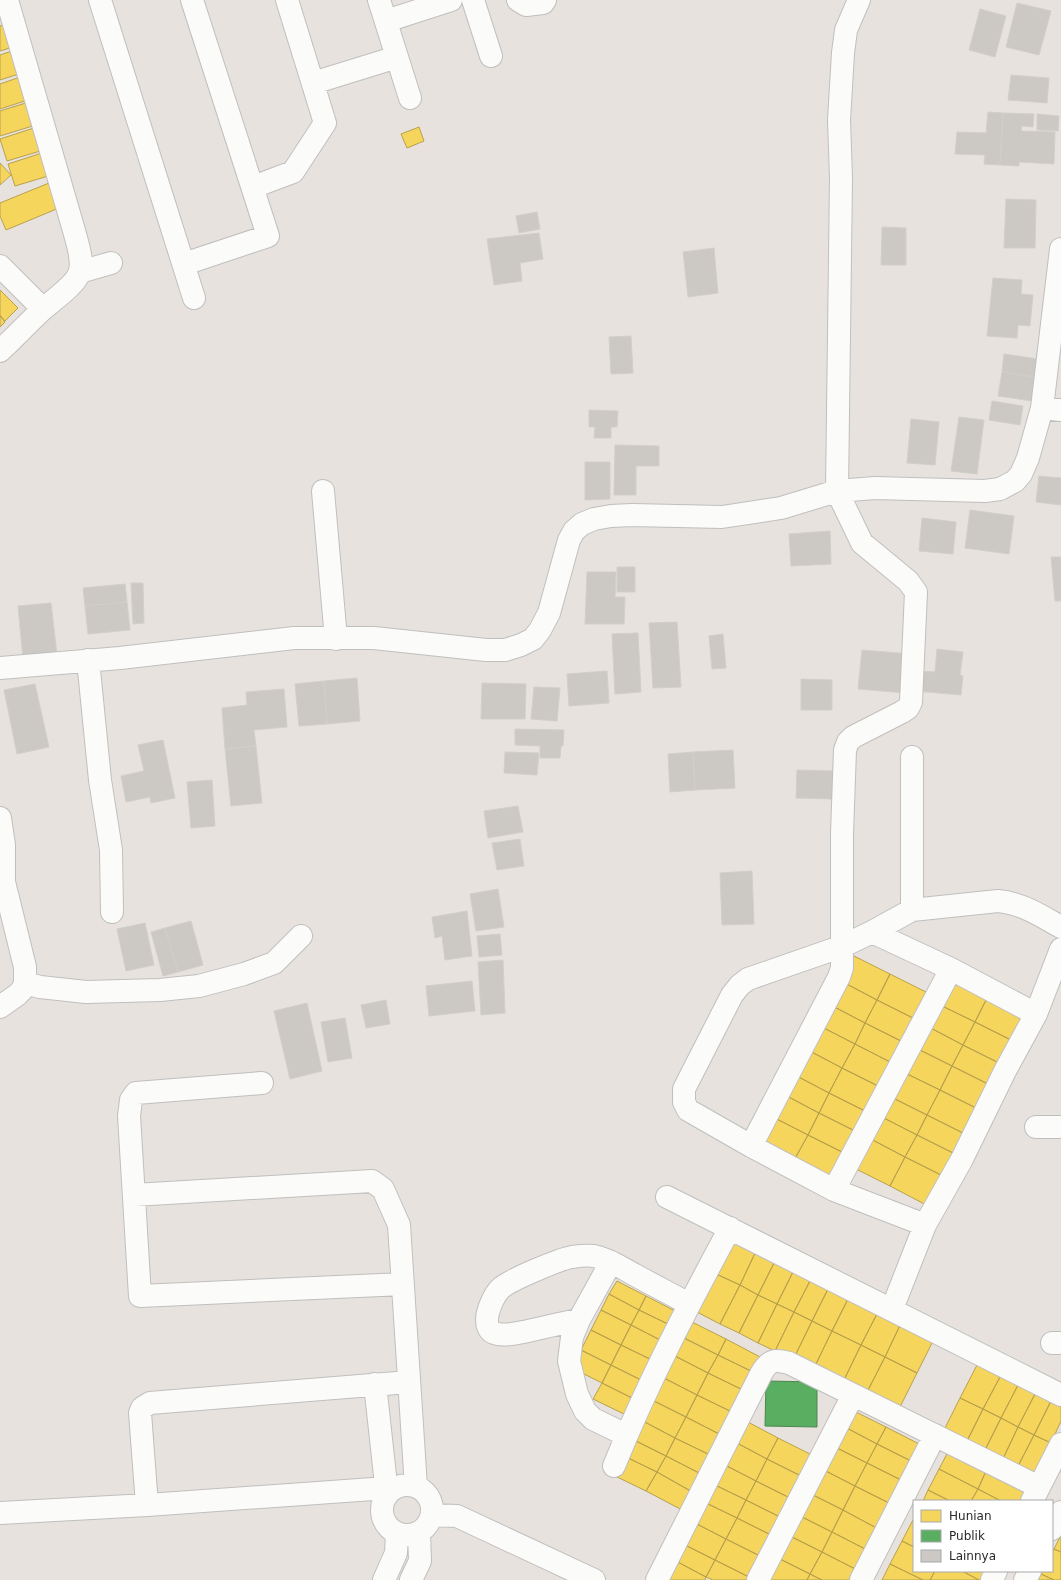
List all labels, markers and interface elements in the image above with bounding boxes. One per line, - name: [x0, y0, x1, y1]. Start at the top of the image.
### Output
- legend: [913, 1500, 1053, 1572]
- text: Hunian: [949, 1509, 992, 1523]
- text: Publik: [949, 1529, 985, 1543]
- text: Lainnya: [949, 1549, 996, 1563]

